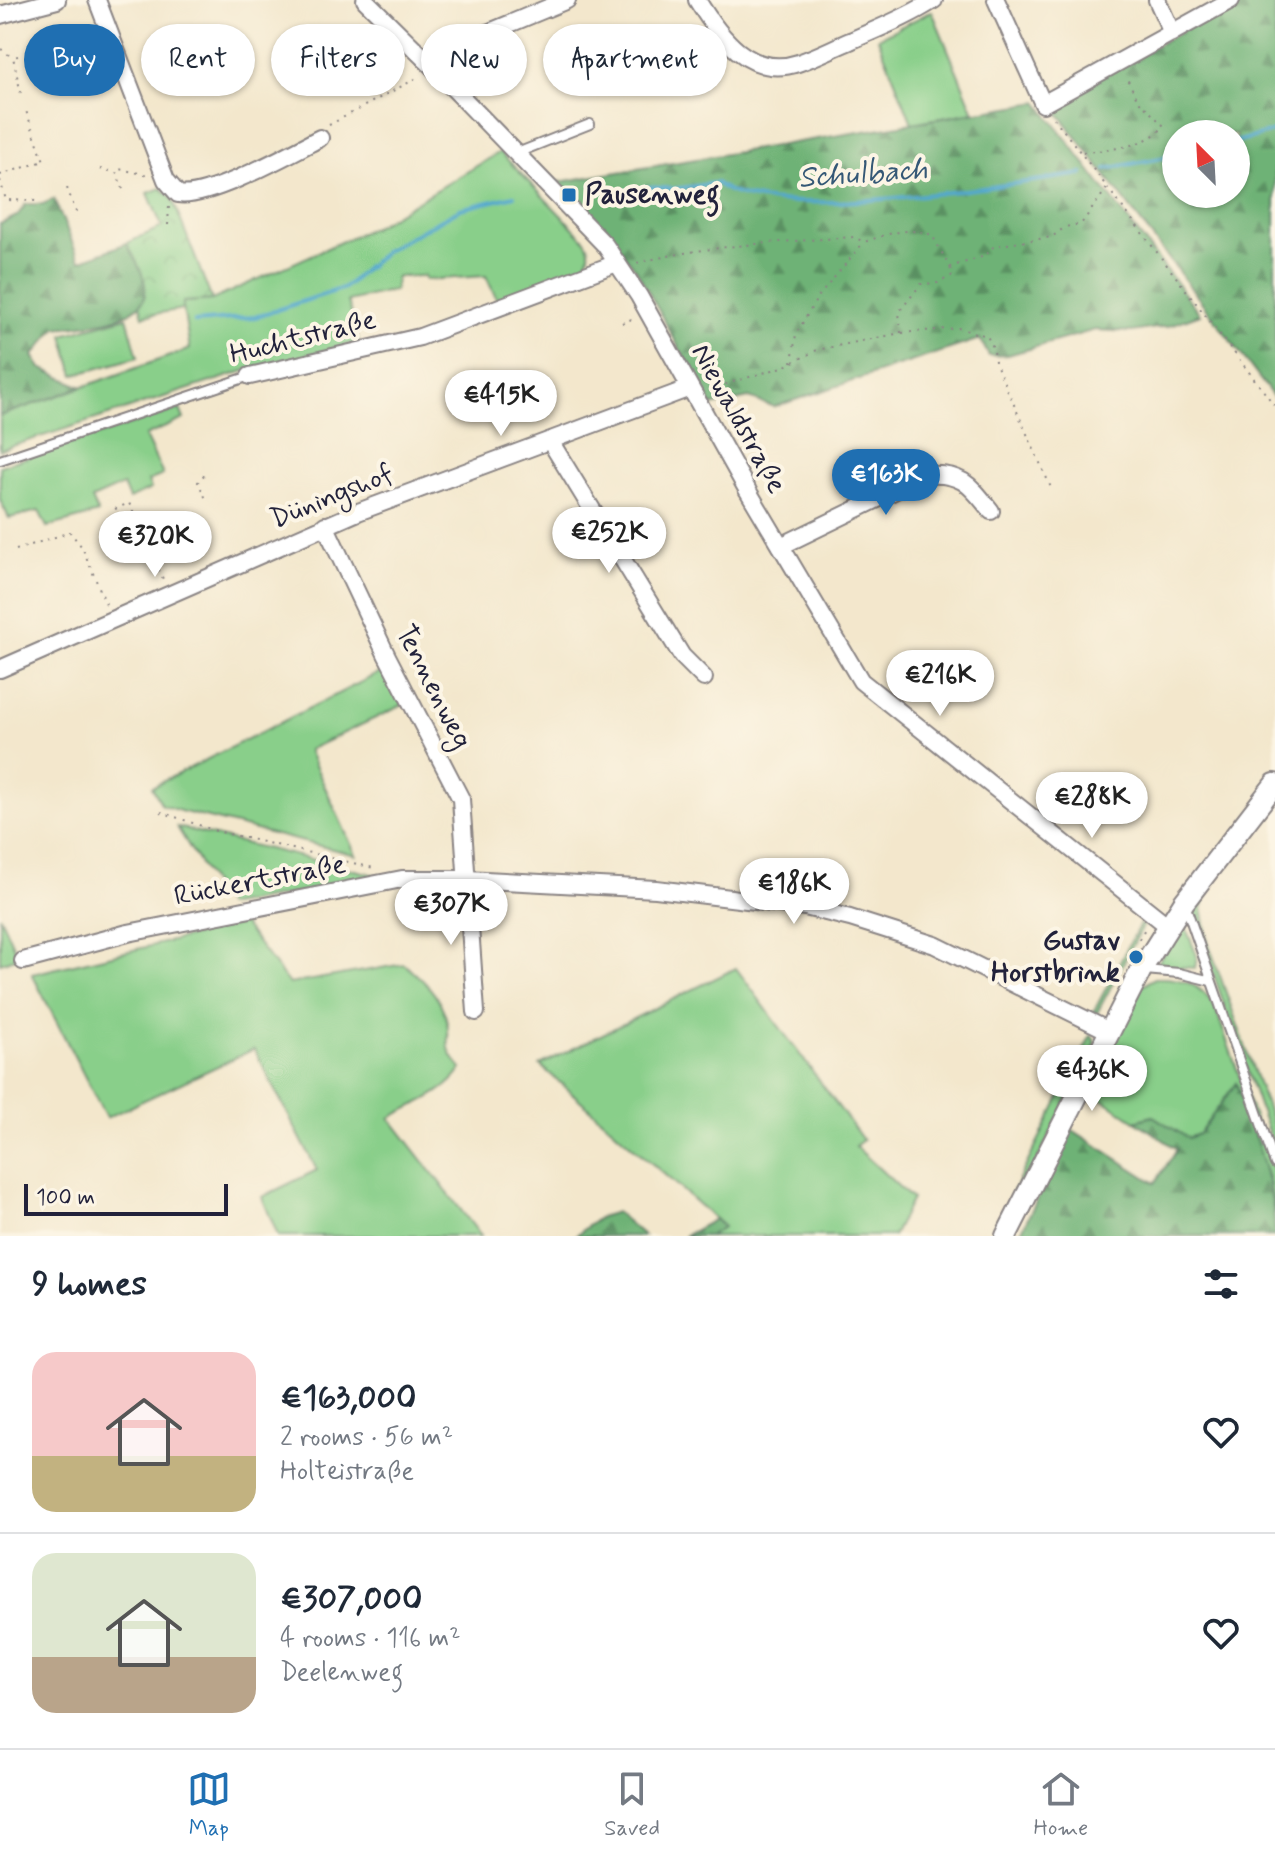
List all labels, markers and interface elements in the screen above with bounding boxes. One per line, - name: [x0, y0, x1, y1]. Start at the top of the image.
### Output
- chip: Buy: [24, 24, 125, 96]
- chip: Rent: [141, 24, 255, 96]
- chip: Filters: [271, 24, 405, 96]
- chip: New: [421, 24, 527, 96]
- chip: Apartment: [543, 24, 727, 96]
- north arrow: [1162, 120, 1250, 208]
- map controls: [1162, 120, 1250, 208]
- water label: Schulbach: [797, 150, 929, 198]
- place label: Pausenweg: [585, 177, 719, 217]
- marker: Pausenweg: [560, 186, 578, 204]
- street label: Huchtstraße: [226, 302, 380, 374]
- street label: Niewaldstraße: [682, 338, 794, 500]
- pin: €415K: [445, 370, 557, 438]
- text: €415K: [463, 379, 539, 413]
- pin: €163K: [830, 449, 942, 517]
- street label: Düningshof: [265, 456, 400, 540]
- text: €163K: [850, 458, 922, 492]
- pin: €252K: [553, 507, 665, 575]
- pin: €320K: [99, 511, 211, 579]
- text: €252K: [570, 516, 648, 550]
- text: €320K: [117, 520, 193, 554]
- street label: Tennenweg: [384, 619, 480, 756]
- pin: €216K: [884, 650, 996, 718]
- text: €216K: [904, 659, 976, 693]
- pin: €288K: [1036, 772, 1148, 840]
- text: €288K: [1054, 781, 1130, 815]
- street label: Rückertstraße: [171, 846, 349, 916]
- pin: €186K: [738, 858, 850, 926]
- text: €186K: [757, 867, 831, 901]
- pin: €307K: [395, 879, 507, 947]
- text: €307K: [413, 888, 489, 922]
- place label: Gustav Horstbrink: [991, 923, 1120, 992]
- marker: Gustav Horstbrink: [1127, 948, 1145, 966]
- pin: €436K: [1036, 1045, 1148, 1113]
- text: €436K: [1055, 1054, 1129, 1088]
- scale bar: [24, 1180, 228, 1216]
- text: 100 m: [36, 1184, 95, 1212]
- text: 9 homes: [32, 1262, 147, 1307]
- icon: filters: [1199, 1262, 1243, 1306]
- text: €163,000: [280, 1376, 416, 1421]
- icon: home: [96, 1384, 192, 1480]
- icon: heart: [1199, 1410, 1243, 1454]
- text: 2 rooms · 56 m²: [280, 1421, 453, 1455]
- text: Holteistraße: [280, 1455, 414, 1489]
- text: €307,000: [280, 1577, 422, 1622]
- icon: home: [96, 1585, 192, 1681]
- icon: heart: [1199, 1611, 1243, 1655]
- text: 4 rooms · 116 m²: [280, 1622, 461, 1656]
- text: Deelenweg: [280, 1656, 403, 1690]
- tab: Map: [187, 1767, 231, 1843]
- tab: Saved: [604, 1767, 660, 1843]
- tab: Home: [1034, 1767, 1088, 1843]

